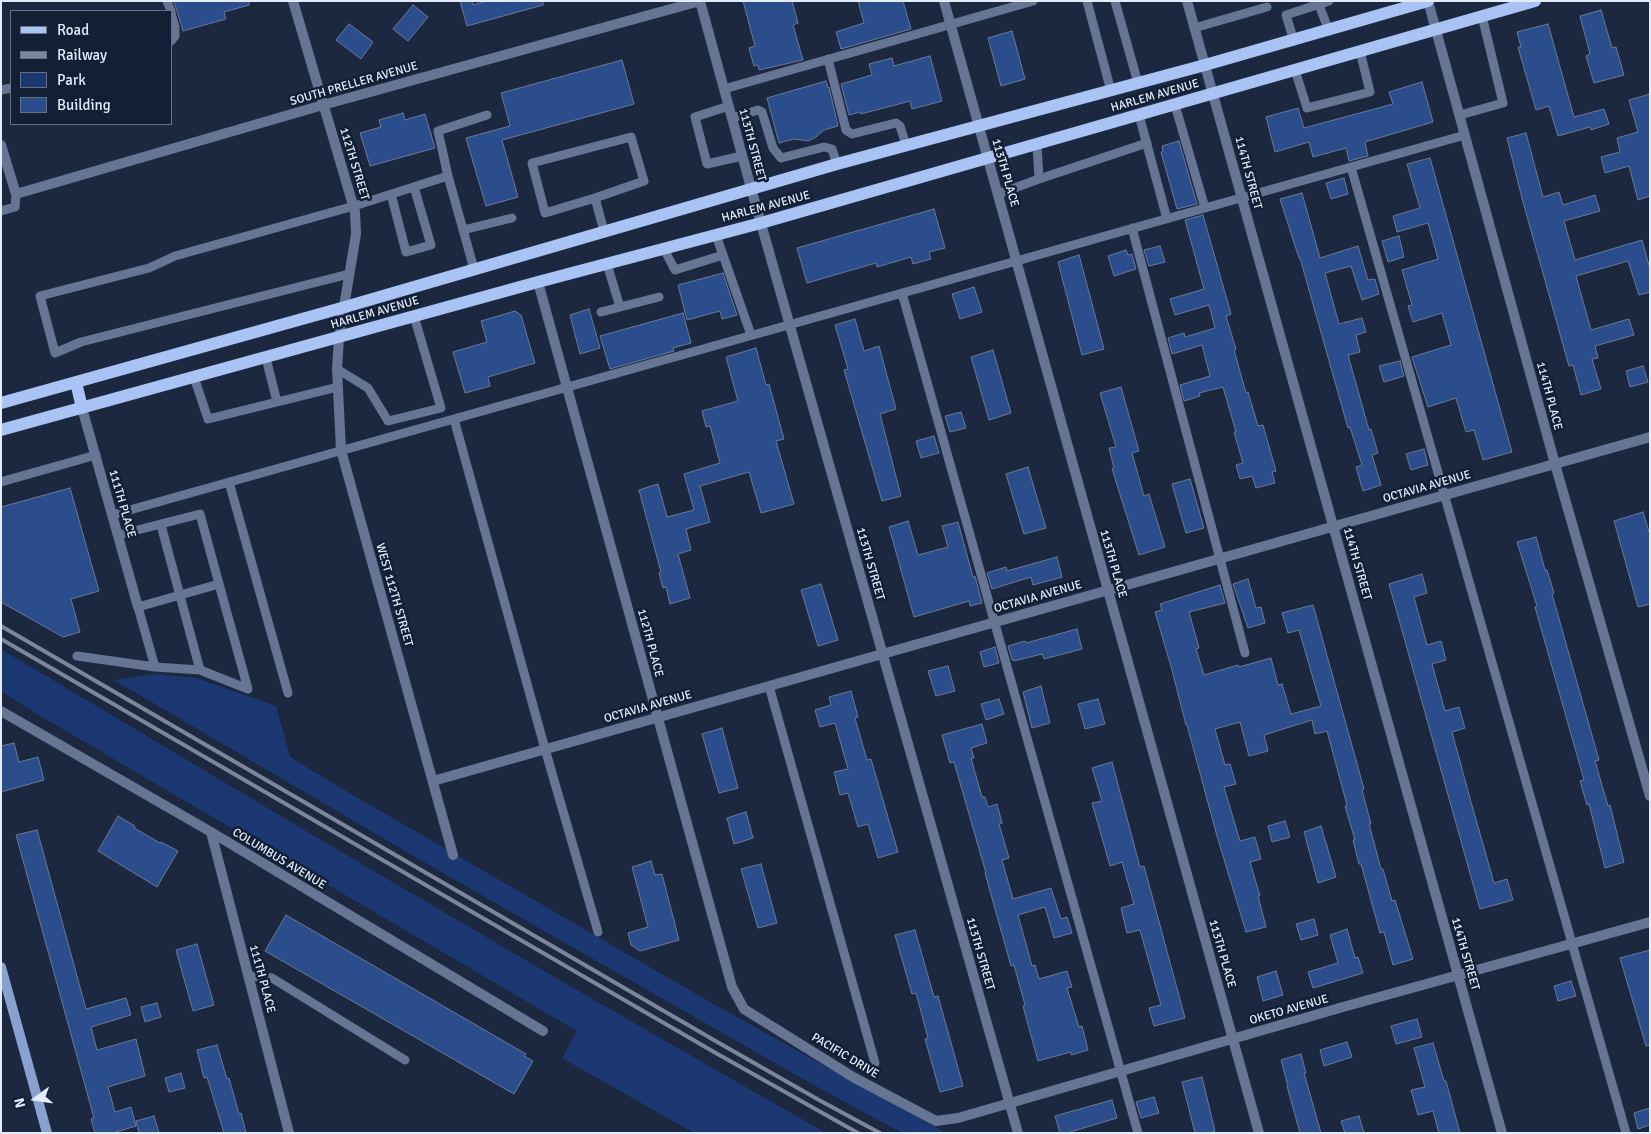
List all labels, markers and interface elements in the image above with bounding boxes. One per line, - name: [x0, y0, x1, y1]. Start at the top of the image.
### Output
- legend: [10, 10, 172, 125]
- text: Road: [57, 21, 89, 39]
- text: Railway: [57, 46, 107, 64]
- street label: SOUTH PRELLER AVENUE: [288, 59, 420, 109]
- text: Park: [57, 71, 86, 89]
- street label: HARLEM AVENUE: [1109, 76, 1201, 116]
- text: Building: [57, 96, 111, 114]
- street label: 113TH STREET: [735, 107, 769, 183]
- street label: 112TH STREET: [336, 126, 372, 202]
- street label: 114TH STREET: [1231, 135, 1265, 211]
- street label: 113TH PLACE: [988, 137, 1022, 209]
- street label: HARLEM AVENUE: [720, 188, 812, 226]
- street label: HARLEM AVENUE: [329, 293, 421, 333]
- street label: 114TH PLACE: [1533, 360, 1565, 432]
- street label: 111TH PLACE: [105, 468, 139, 540]
- street label: OCTAVIA AVENUE: [1381, 468, 1473, 506]
- street label: 113TH STREET: [853, 526, 887, 602]
- street label: 114TH STREET: [1340, 526, 1374, 602]
- street label: 113TH PLACE: [1096, 528, 1130, 600]
- street label: WEST 112TH STREET: [372, 542, 416, 648]
- street label: OCTAVIA AVENUE: [992, 578, 1084, 616]
- street label: 112TH PLACE: [634, 607, 666, 679]
- street label: OCTAVIA AVENUE: [602, 688, 694, 726]
- street label: COLUMBUS AVENUE: [230, 825, 328, 893]
- street label: 113TH STREET: [963, 916, 997, 992]
- street label: 114TH STREET: [1448, 916, 1482, 992]
- street label: 113TH PLACE: [1205, 918, 1239, 990]
- street label: 111TH PLACE: [246, 943, 278, 1015]
- street label: OKETO AVENUE: [1248, 992, 1330, 1028]
- street label: PACIFIC DRIVE: [809, 1030, 881, 1082]
- north arrow: [10, 1074, 60, 1124]
- text: N: [11, 1096, 29, 1110]

